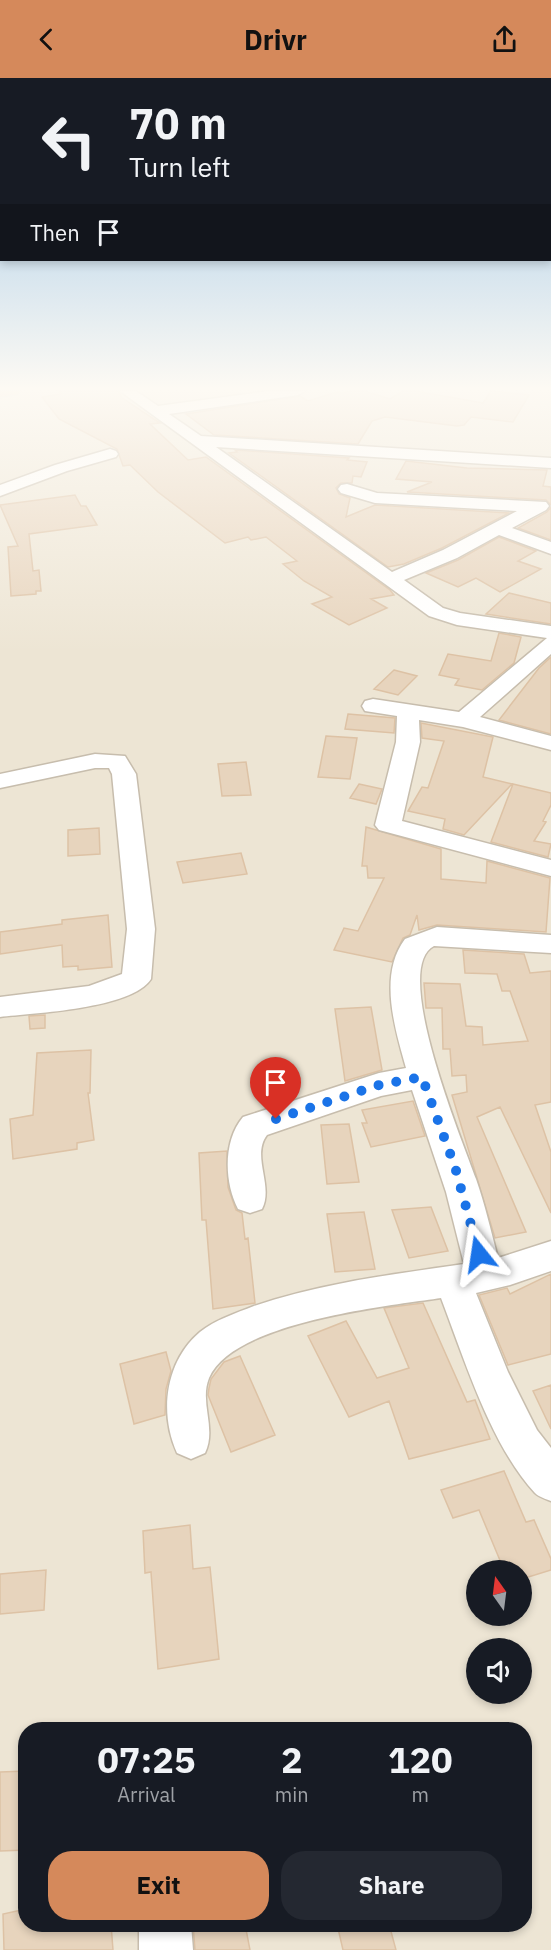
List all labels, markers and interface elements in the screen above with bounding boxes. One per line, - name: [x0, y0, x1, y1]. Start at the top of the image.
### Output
- text: Drivr: [244, 22, 307, 57]
- icon: back: [30, 23, 63, 56]
- icon: share: [488, 23, 521, 56]
- text: 70 m: [129, 96, 227, 151]
- icon: left: [30, 102, 108, 180]
- text: Turn left: [129, 149, 230, 184]
- icon: arrive: [92, 216, 125, 249]
- text: Then: [30, 218, 80, 247]
- pin: [250, 1057, 301, 1119]
- icon: arrive: [259, 1066, 292, 1099]
- position arrow: [447, 1222, 511, 1286]
- north arrow: [466, 1560, 532, 1626]
- map controls: [466, 1560, 532, 1704]
- button: sound: [466, 1638, 532, 1704]
- text: 07:25: [97, 1736, 196, 1783]
- text: 2: [281, 1736, 303, 1783]
- text: 120: [388, 1736, 453, 1783]
- text: Arrival: [117, 1781, 176, 1808]
- text: min: [275, 1781, 309, 1808]
- text: m: [412, 1781, 429, 1808]
- button: Exit: [48, 1851, 269, 1920]
- button: Share: [281, 1851, 502, 1920]

